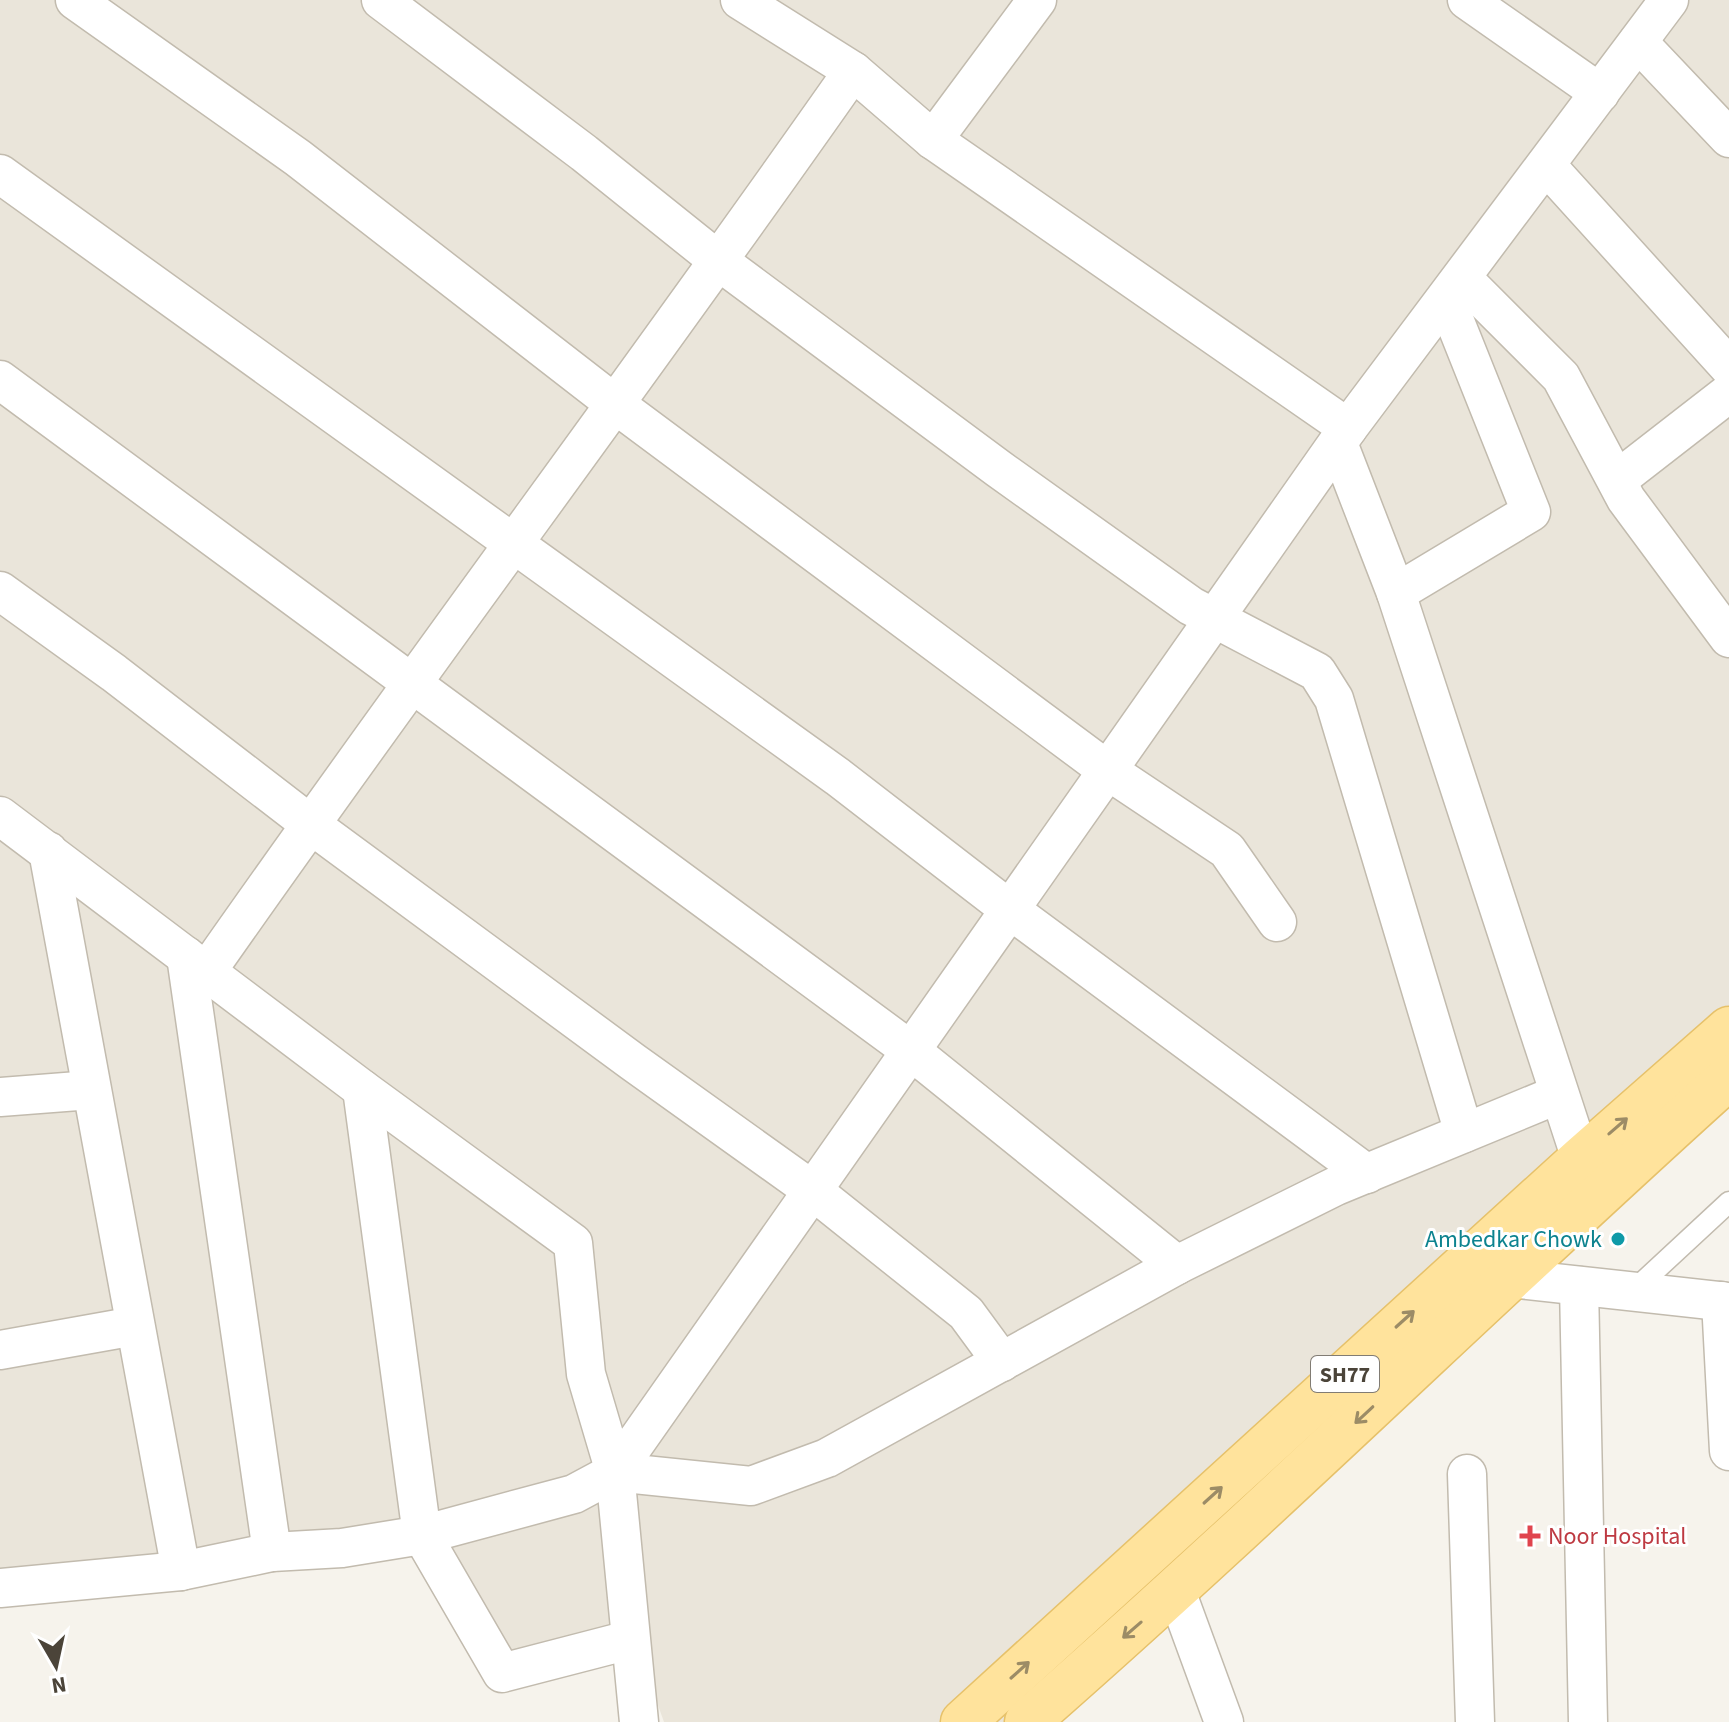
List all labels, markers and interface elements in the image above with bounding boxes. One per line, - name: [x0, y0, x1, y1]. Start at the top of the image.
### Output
- one-way arrow: [1608, 1117, 1628, 1135]
- place label: Ambedkar Chowk: [1425, 1222, 1602, 1257]
- marker: Ambedkar Chowk: [1609, 1230, 1627, 1248]
- one-way arrow: [1394, 1311, 1414, 1329]
- road number: SH77: [1311, 1356, 1379, 1392]
- one-way arrow: [1354, 1406, 1374, 1425]
- one-way arrow: [1202, 1486, 1222, 1504]
- place label: Noor Hospital: [1548, 1519, 1686, 1554]
- marker: Noor Hospital: [1519, 1525, 1541, 1547]
- one-way arrow: [1123, 1621, 1143, 1639]
- north arrow: [16, 1626, 96, 1706]
- one-way arrow: [1010, 1661, 1030, 1679]
- text: N: [49, 1668, 69, 1702]

